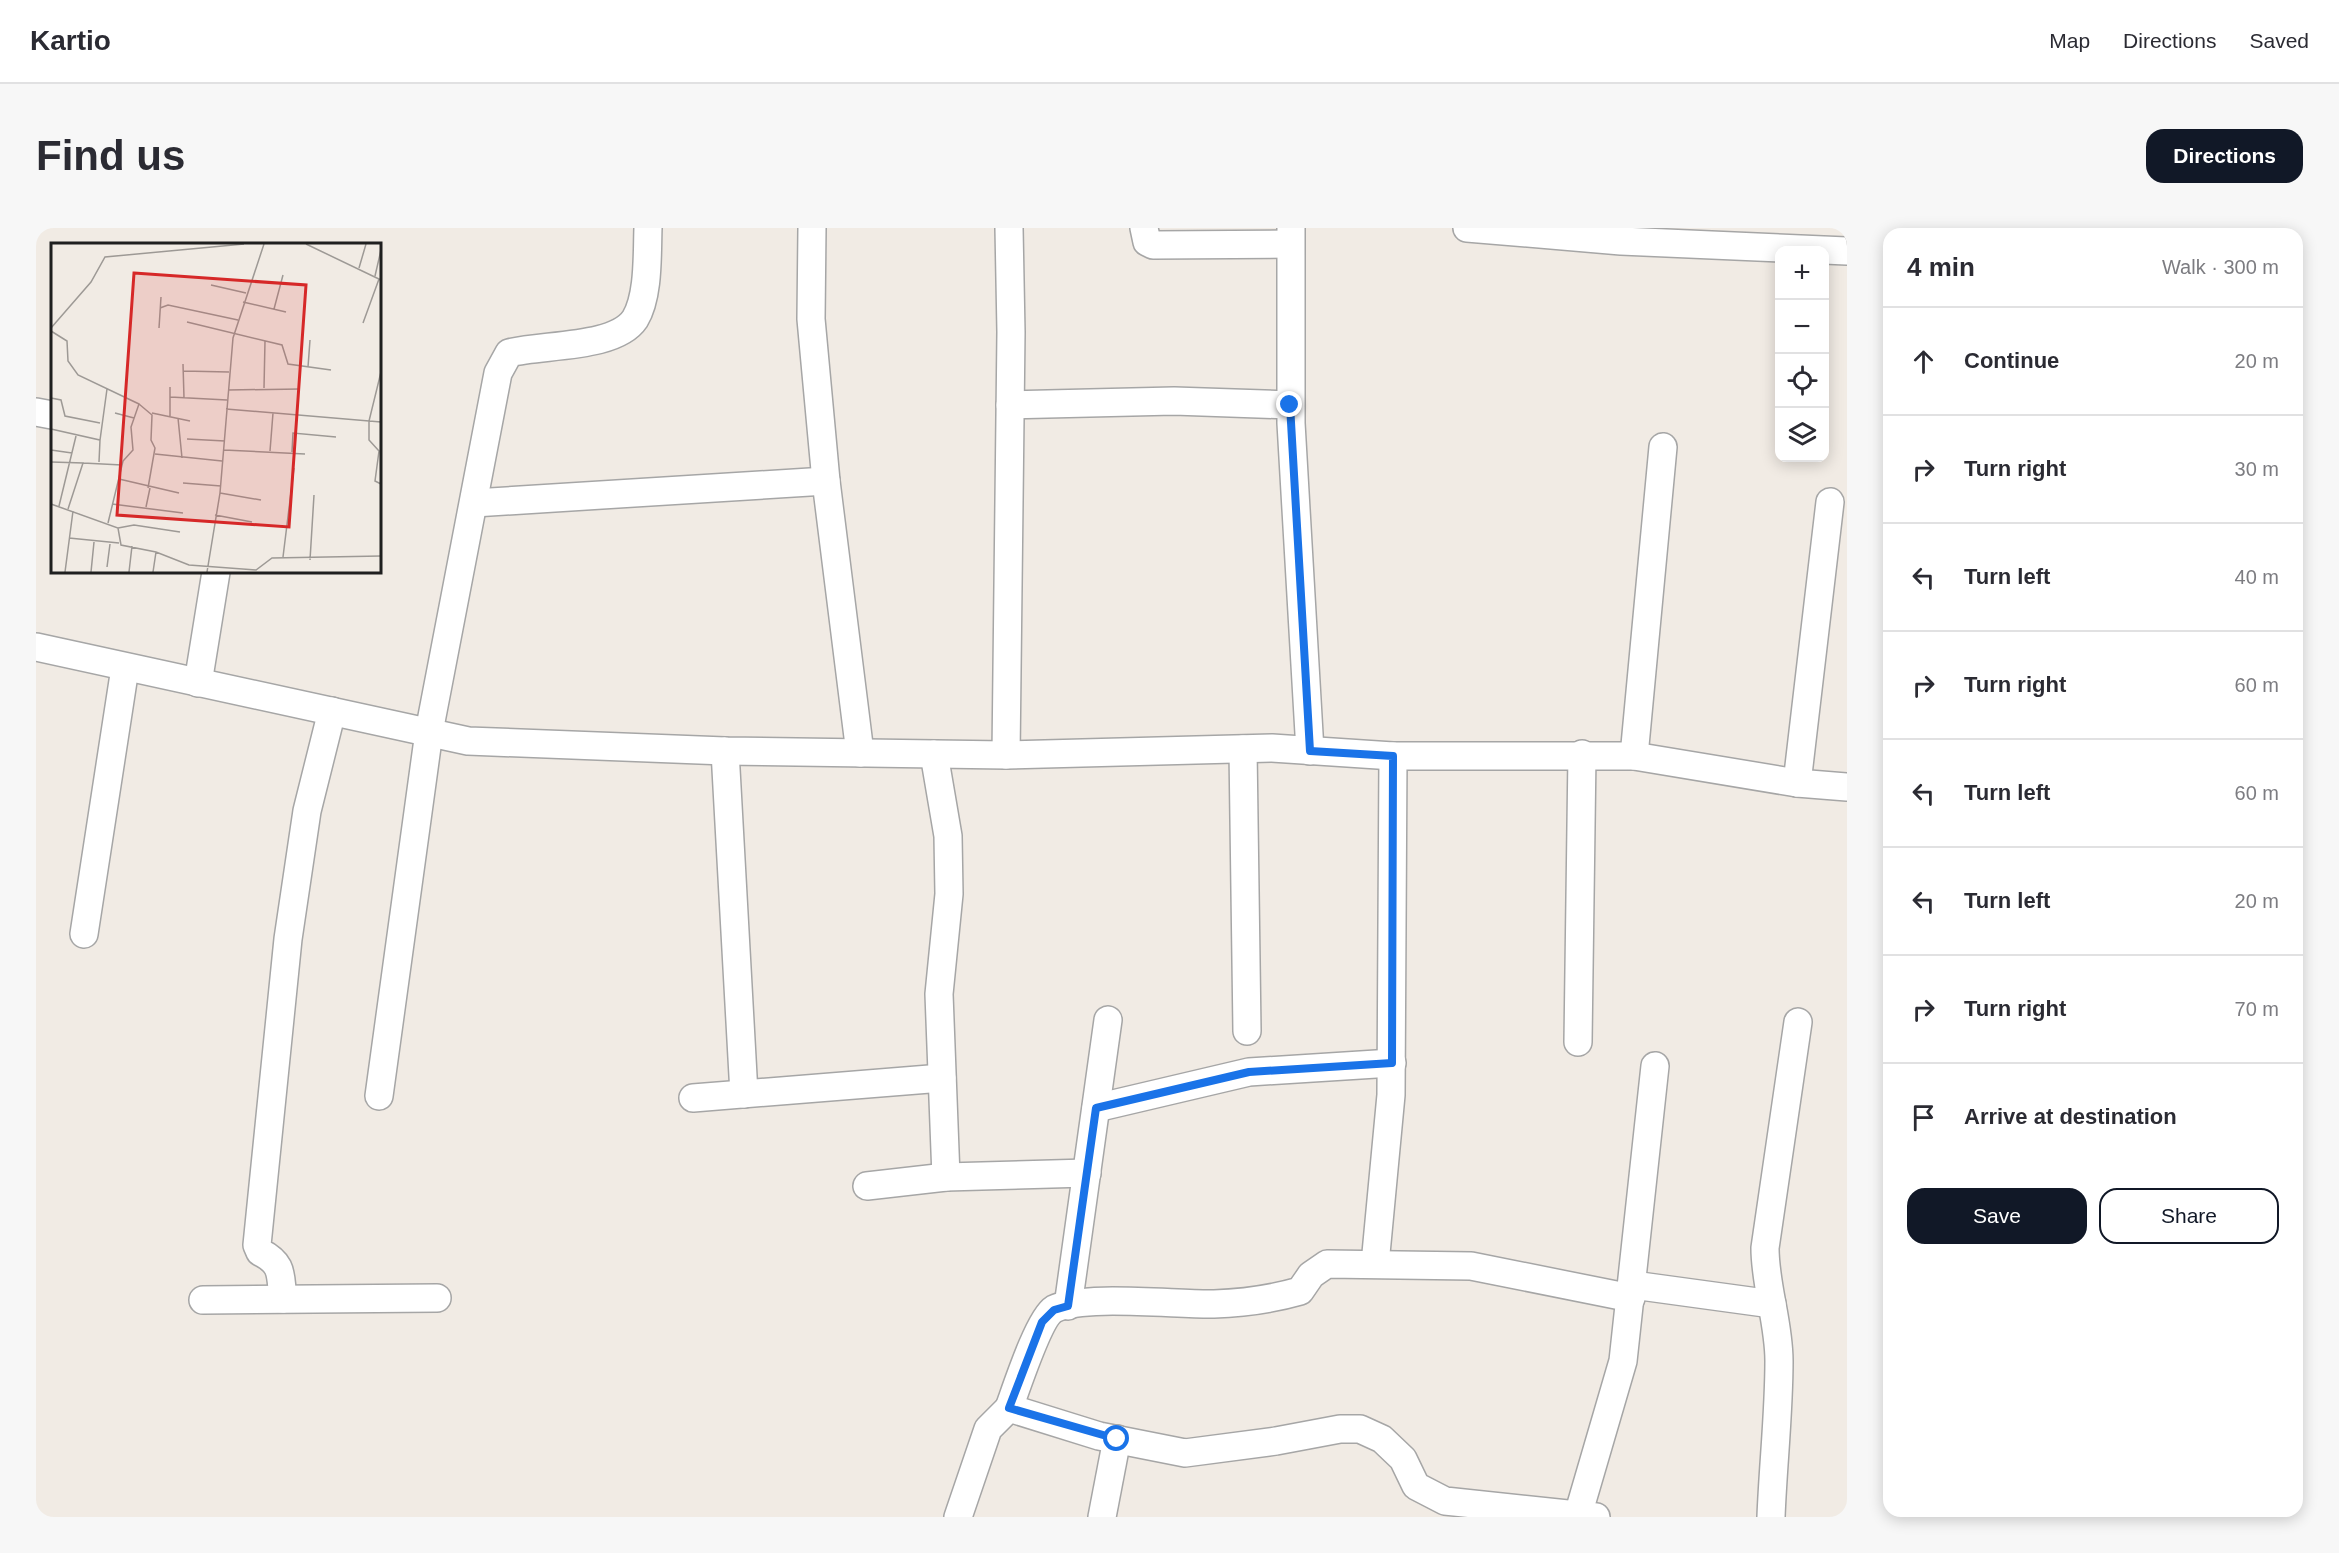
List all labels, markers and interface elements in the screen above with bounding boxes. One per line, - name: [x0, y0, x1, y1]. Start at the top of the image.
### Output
- text: Kartio: [30, 25, 111, 56]
- text: Map: [2049, 29, 2090, 52]
- text: Directions: [2123, 29, 2216, 52]
- text: Saved: [2249, 29, 2309, 52]
- button: Directions: [2146, 129, 2303, 183]
- text: Find us: [36, 132, 185, 179]
- inset map: [51, 243, 381, 573]
- map controls: [1775, 246, 1829, 462]
- button: +: [1775, 246, 1829, 300]
- text: 4 min: [1907, 252, 1975, 282]
- text: Walk · 300 m: [2162, 256, 2279, 278]
- button: −: [1775, 300, 1829, 354]
- icon: ahead: [1907, 345, 1940, 378]
- text: Continue: [1964, 348, 2059, 373]
- text: 20 m: [2235, 350, 2279, 372]
- button: locate: [1775, 354, 1829, 408]
- route end: [1276, 391, 1302, 417]
- button: layers: [1775, 408, 1829, 462]
- icon: right: [1907, 453, 1940, 486]
- text: Turn right: [1964, 456, 2066, 481]
- text: 30 m: [2235, 458, 2279, 480]
- icon: left: [1907, 561, 1940, 594]
- text: Turn left: [1964, 564, 2050, 589]
- text: 40 m: [2235, 566, 2279, 588]
- icon: right: [1907, 669, 1940, 702]
- text: Turn right: [1964, 672, 2066, 697]
- text: 60 m: [2235, 674, 2279, 696]
- icon: left: [1907, 777, 1940, 810]
- text: Turn left: [1964, 780, 2050, 805]
- text: 60 m: [2235, 782, 2279, 804]
- icon: left: [1907, 885, 1940, 918]
- text: Turn left: [1964, 888, 2050, 913]
- text: 20 m: [2235, 890, 2279, 912]
- icon: right: [1907, 993, 1940, 1026]
- text: Turn right: [1964, 996, 2066, 1021]
- text: 70 m: [2235, 998, 2279, 1020]
- icon: arrive: [1907, 1101, 1940, 1134]
- text: Arrive at destination: [1964, 1104, 2177, 1129]
- button: Save: [1907, 1188, 2087, 1244]
- button: Share: [2099, 1188, 2279, 1244]
- route start: [1103, 1425, 1129, 1451]

